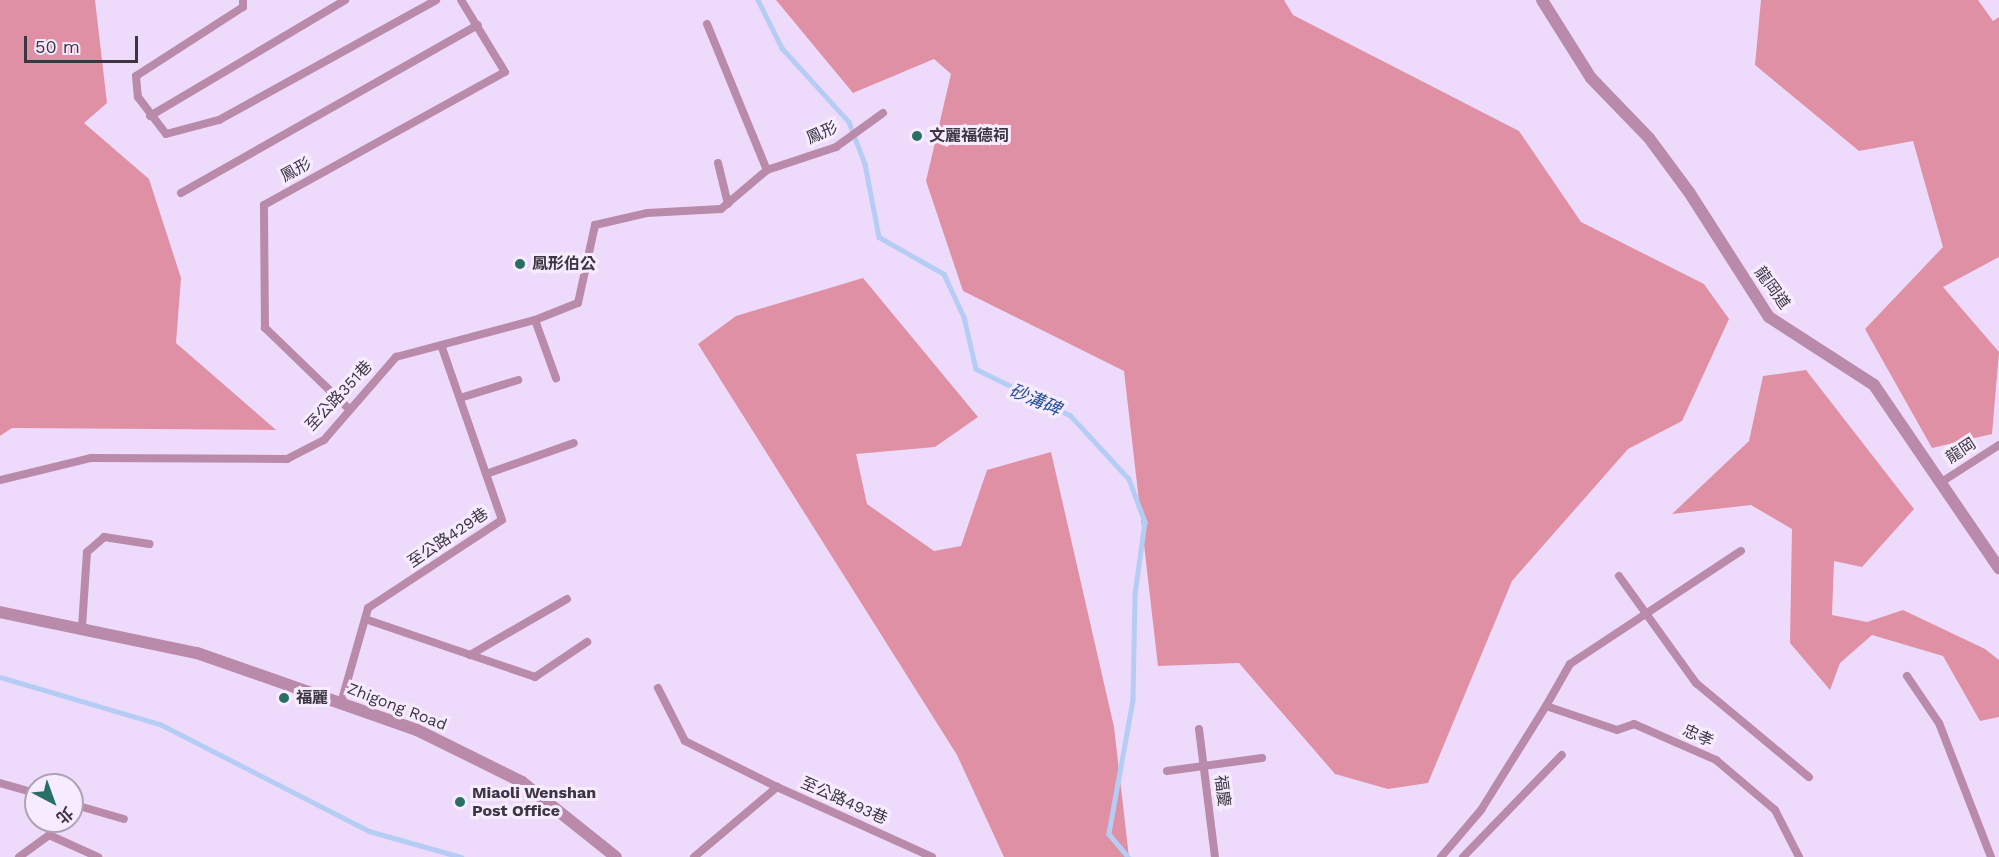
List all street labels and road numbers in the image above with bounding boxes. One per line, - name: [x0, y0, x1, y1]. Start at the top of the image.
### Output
- street label: 鳳形: [803, 118, 841, 148]
- street label: 鳳形: [277, 154, 315, 186]
- street label: 龍岡道: [1750, 263, 1794, 313]
- street label: 至公路351巷: [302, 357, 376, 435]
- street label: 龍岡: [1942, 434, 1980, 468]
- street label: 至公路429巷: [404, 504, 492, 572]
- street label: Zhigong Road: [344, 679, 450, 735]
- street label: 忠孝: [1679, 721, 1717, 751]
- street label: 至公路493巷: [798, 773, 890, 829]
- street label: 福慶: [1211, 774, 1233, 808]

